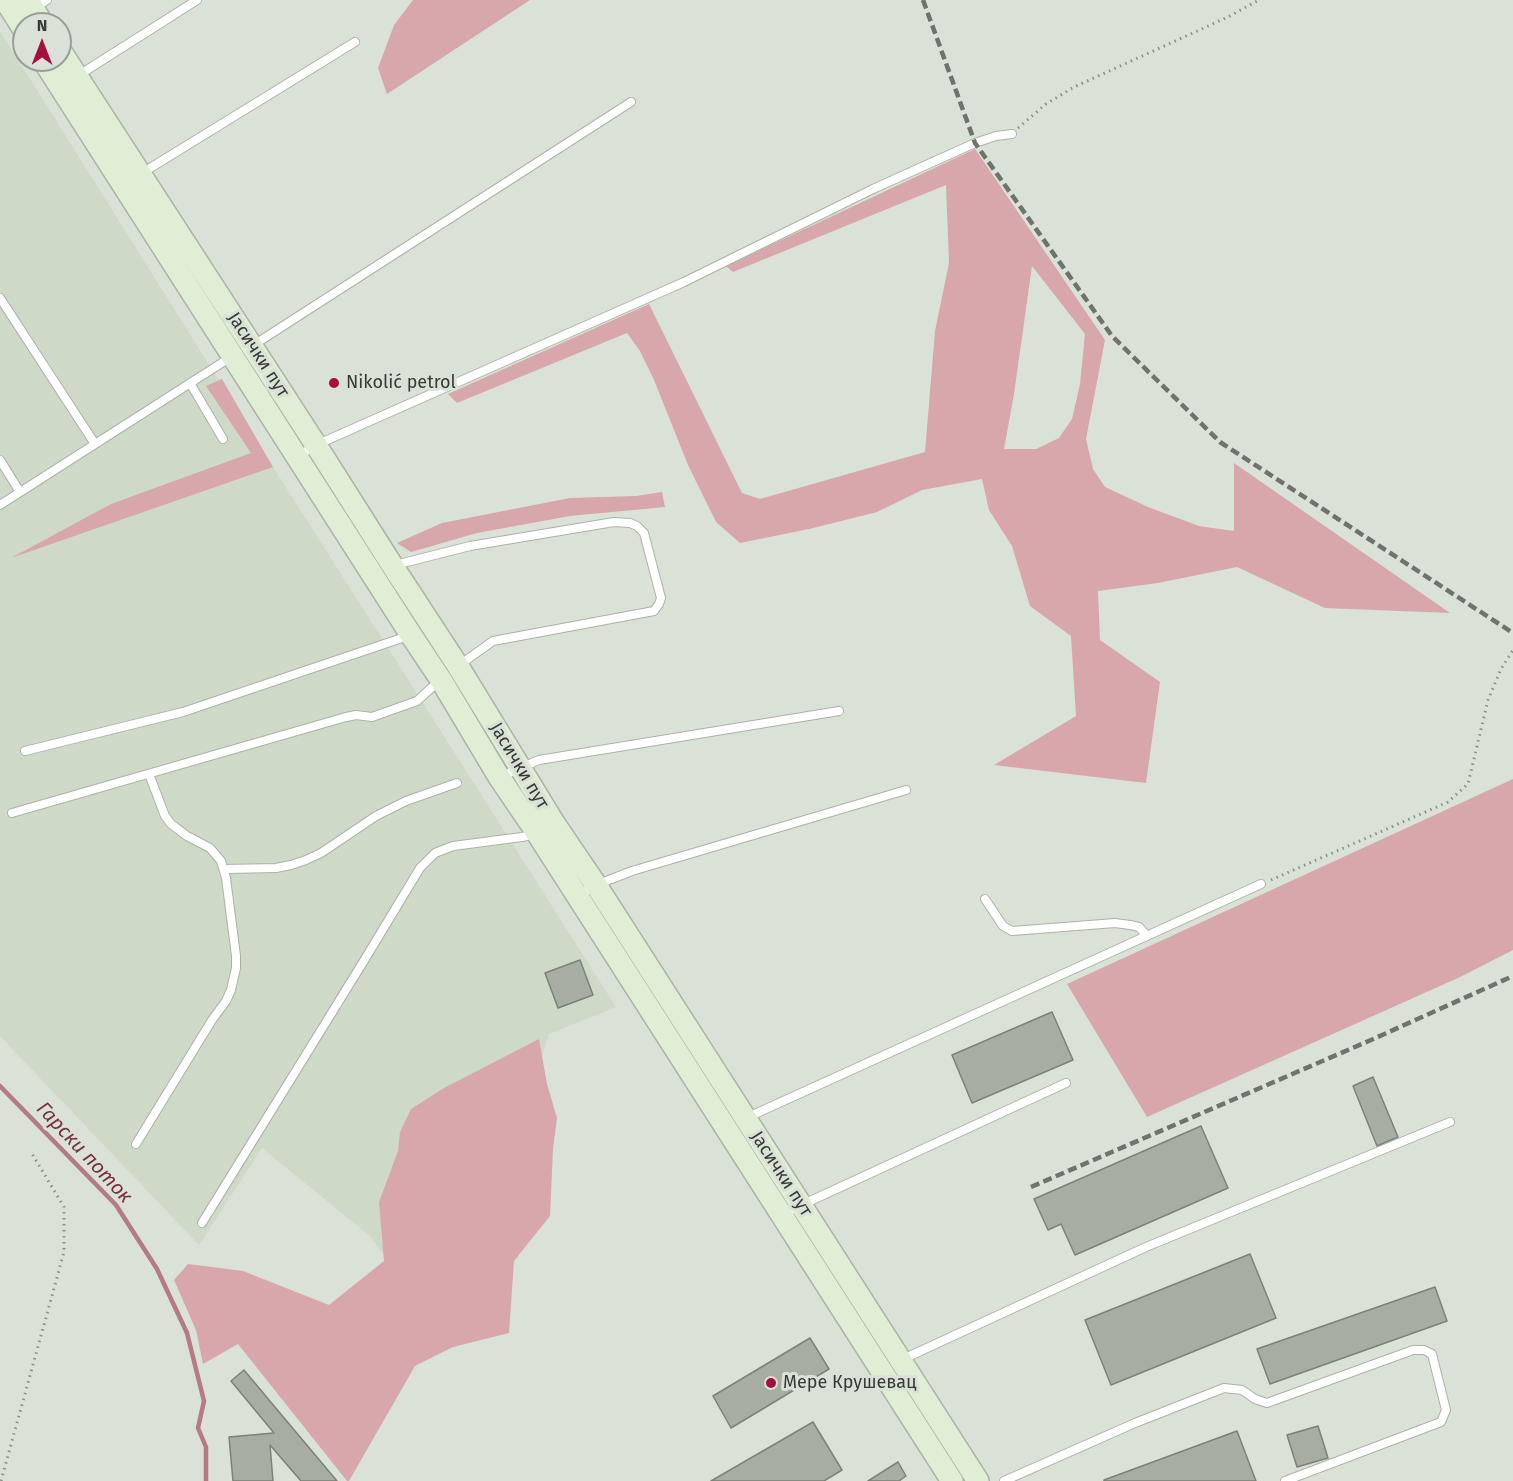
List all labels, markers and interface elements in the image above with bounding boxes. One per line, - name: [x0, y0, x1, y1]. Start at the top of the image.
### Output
- north arrow: [12, 12, 72, 72]
- text: N: [37, 16, 47, 35]
- street label: Јасички пут: [222, 308, 294, 402]
- place label: Nikolić petrol: [346, 372, 456, 394]
- marker: Nikolić petrol: [327, 376, 341, 390]
- street label: Јасички пут: [485, 719, 553, 813]
- water label: Гарски поток: [31, 1097, 137, 1209]
- street label: Јасички пут: [745, 1127, 817, 1221]
- place label: Мере Крушевац: [783, 1372, 917, 1394]
- marker: Мере Крушевац: [764, 1376, 778, 1390]

